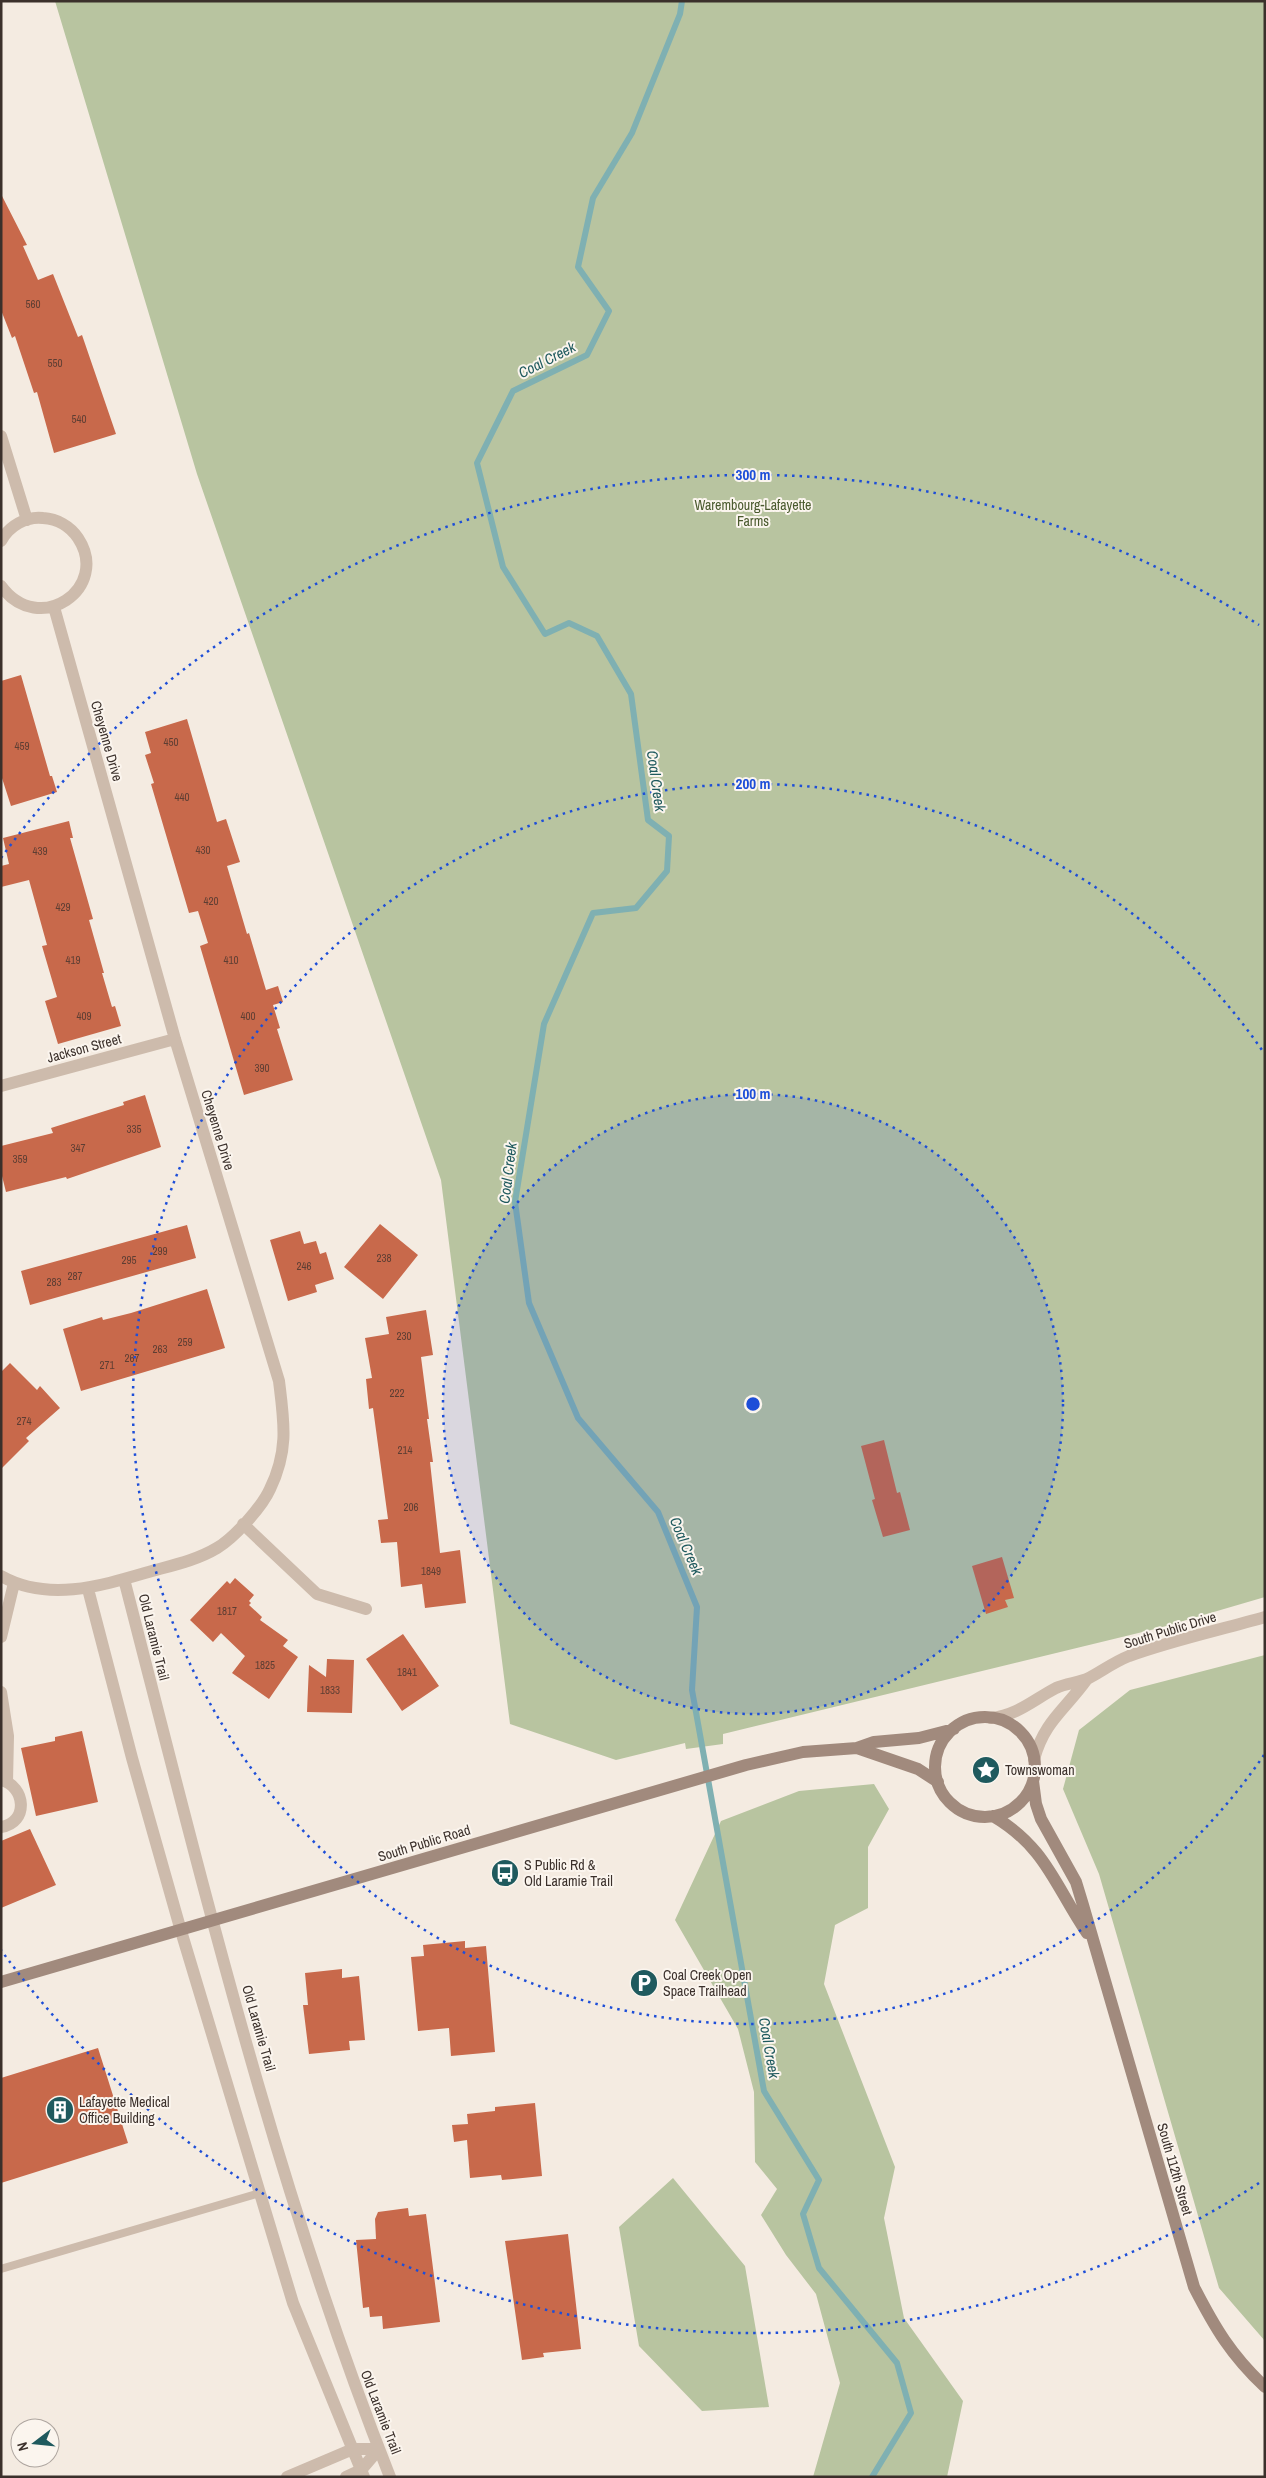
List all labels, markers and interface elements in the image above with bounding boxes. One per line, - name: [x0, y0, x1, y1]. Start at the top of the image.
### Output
- house number: 560: [25, 297, 41, 311]
- water label: Coal Creek: [515, 336, 580, 383]
- house number: 550: [47, 356, 63, 370]
- house number: 540: [71, 412, 87, 426]
- text: 300 m: [736, 464, 770, 485]
- park label: Warembourg-Lafayette Farms: [695, 496, 811, 530]
- street label: Cheyenne Drive: [87, 699, 127, 783]
- house number: 450: [163, 735, 179, 749]
- house number: 459: [14, 739, 30, 753]
- water label: Coal Creek: [642, 749, 671, 814]
- text: 200 m: [736, 773, 770, 794]
- house number: 440: [174, 790, 190, 804]
- house number: 430: [195, 843, 211, 857]
- house number: 439: [32, 844, 48, 858]
- house number: 420: [203, 894, 219, 908]
- house number: 429: [55, 900, 71, 914]
- house number: 419: [65, 953, 81, 967]
- house number: 410: [223, 953, 239, 967]
- house number: 409: [76, 1009, 92, 1023]
- house number: 400: [240, 1009, 256, 1023]
- street label: Jackson Street: [45, 1029, 123, 1067]
- house number: 390: [254, 1061, 270, 1075]
- text: 100 m: [736, 1083, 770, 1104]
- street label: Cheyenne Drive: [197, 1088, 239, 1172]
- house number: 335: [126, 1122, 142, 1136]
- water label: Coal Creek: [493, 1140, 522, 1205]
- house number: 347: [70, 1141, 86, 1155]
- house number: 359: [12, 1152, 28, 1166]
- house number: 299: [152, 1244, 168, 1258]
- house number: 238: [376, 1251, 392, 1265]
- house number: 295: [121, 1253, 137, 1267]
- house number: 246: [296, 1259, 312, 1273]
- house number: 287: [67, 1269, 83, 1283]
- house number: 283: [46, 1275, 62, 1289]
- house number: 230: [396, 1329, 412, 1343]
- house number: 259: [177, 1335, 193, 1349]
- house number: 263: [152, 1342, 168, 1356]
- house number: 267: [124, 1351, 140, 1365]
- house number: 271: [99, 1358, 115, 1372]
- house number: 222: [389, 1386, 405, 1400]
- centre of rings: [744, 1395, 762, 1413]
- house number: 274: [16, 1414, 32, 1428]
- house number: 214: [397, 1443, 413, 1457]
- house number: 206: [403, 1500, 419, 1514]
- water label: Coal Creek: [665, 1513, 708, 1579]
- house number: 1849: [421, 1564, 441, 1578]
- street label: Old Laramie Trail: [135, 1592, 173, 1682]
- house number: 1817: [217, 1604, 237, 1618]
- street label: South Public Drive: [1122, 1607, 1218, 1653]
- house number: 1825: [255, 1658, 275, 1672]
- house number: 1841: [397, 1665, 417, 1679]
- house number: 1833: [320, 1683, 340, 1697]
- place icon: Townswoman: [971, 1755, 1001, 1785]
- place label: Townswoman: [1005, 1761, 1075, 1779]
- street label: South Public Road: [376, 1820, 472, 1866]
- place label: S Public Rd & Old Laramie Trail: [524, 1856, 613, 1890]
- bus stop icon: S Public Rd & Old Laramie Trail: [490, 1858, 520, 1888]
- place label: Coal Creek Open Space Trailhead: [663, 1966, 752, 2000]
- parking icon: Coal Creek Open Space Trailhead: [629, 1968, 659, 1998]
- street label: Old Laramie Trail: [238, 1983, 280, 2073]
- water label: Coal Creek: [754, 2016, 785, 2081]
- place label: Lafayette Medical Office Building: [79, 2093, 170, 2127]
- building icon: Lafayette Medical Office Building: [45, 2095, 75, 2125]
- street label: South 112th Street: [1153, 2121, 1197, 2217]
- street label: Old Laramie Trail: [357, 2367, 405, 2457]
- north arrow: [10, 2418, 60, 2468]
- text: N: [13, 2440, 32, 2453]

